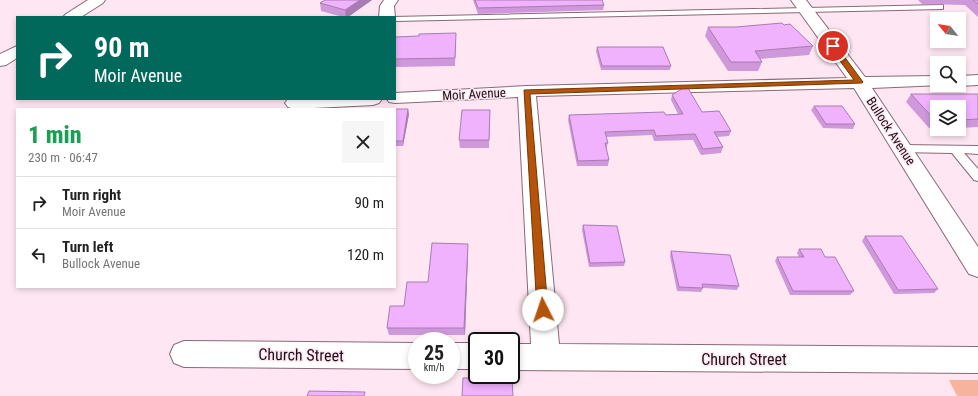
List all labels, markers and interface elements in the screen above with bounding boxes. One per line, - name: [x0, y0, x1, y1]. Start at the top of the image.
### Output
- north arrow: [930, 12, 966, 48]
- map controls: [930, 12, 966, 136]
- pin: [816, 29, 850, 63]
- text: 90 m: [94, 31, 150, 64]
- icon: right: [28, 32, 80, 84]
- icon: arrive: [822, 35, 844, 57]
- button: search: [930, 56, 966, 92]
- text: Moir Avenue: [94, 65, 182, 86]
- street label: Moir Avenue: [442, 85, 506, 103]
- street label: Bullock Avenue: [863, 94, 919, 168]
- button: layers: [930, 100, 966, 136]
- text: 1 min: [28, 121, 82, 149]
- button: close: [342, 121, 384, 163]
- text: 230 m · 06:47: [28, 150, 98, 165]
- text: Turn right: [62, 186, 121, 204]
- icon: right: [28, 192, 50, 214]
- text: 90 m: [354, 194, 384, 212]
- text: Moir Avenue: [62, 204, 126, 219]
- text: Turn left: [62, 238, 113, 256]
- icon: left: [28, 244, 50, 266]
- text: 120 m: [347, 246, 384, 264]
- text: Bullock Avenue: [62, 256, 140, 271]
- position arrow: [522, 289, 564, 331]
- speed limit sign: 30: [468, 332, 520, 384]
- text: 25: [424, 341, 444, 365]
- street label: Church Street: [258, 345, 344, 365]
- street label: Church Street: [701, 350, 787, 369]
- text: km/h: [424, 362, 444, 373]

